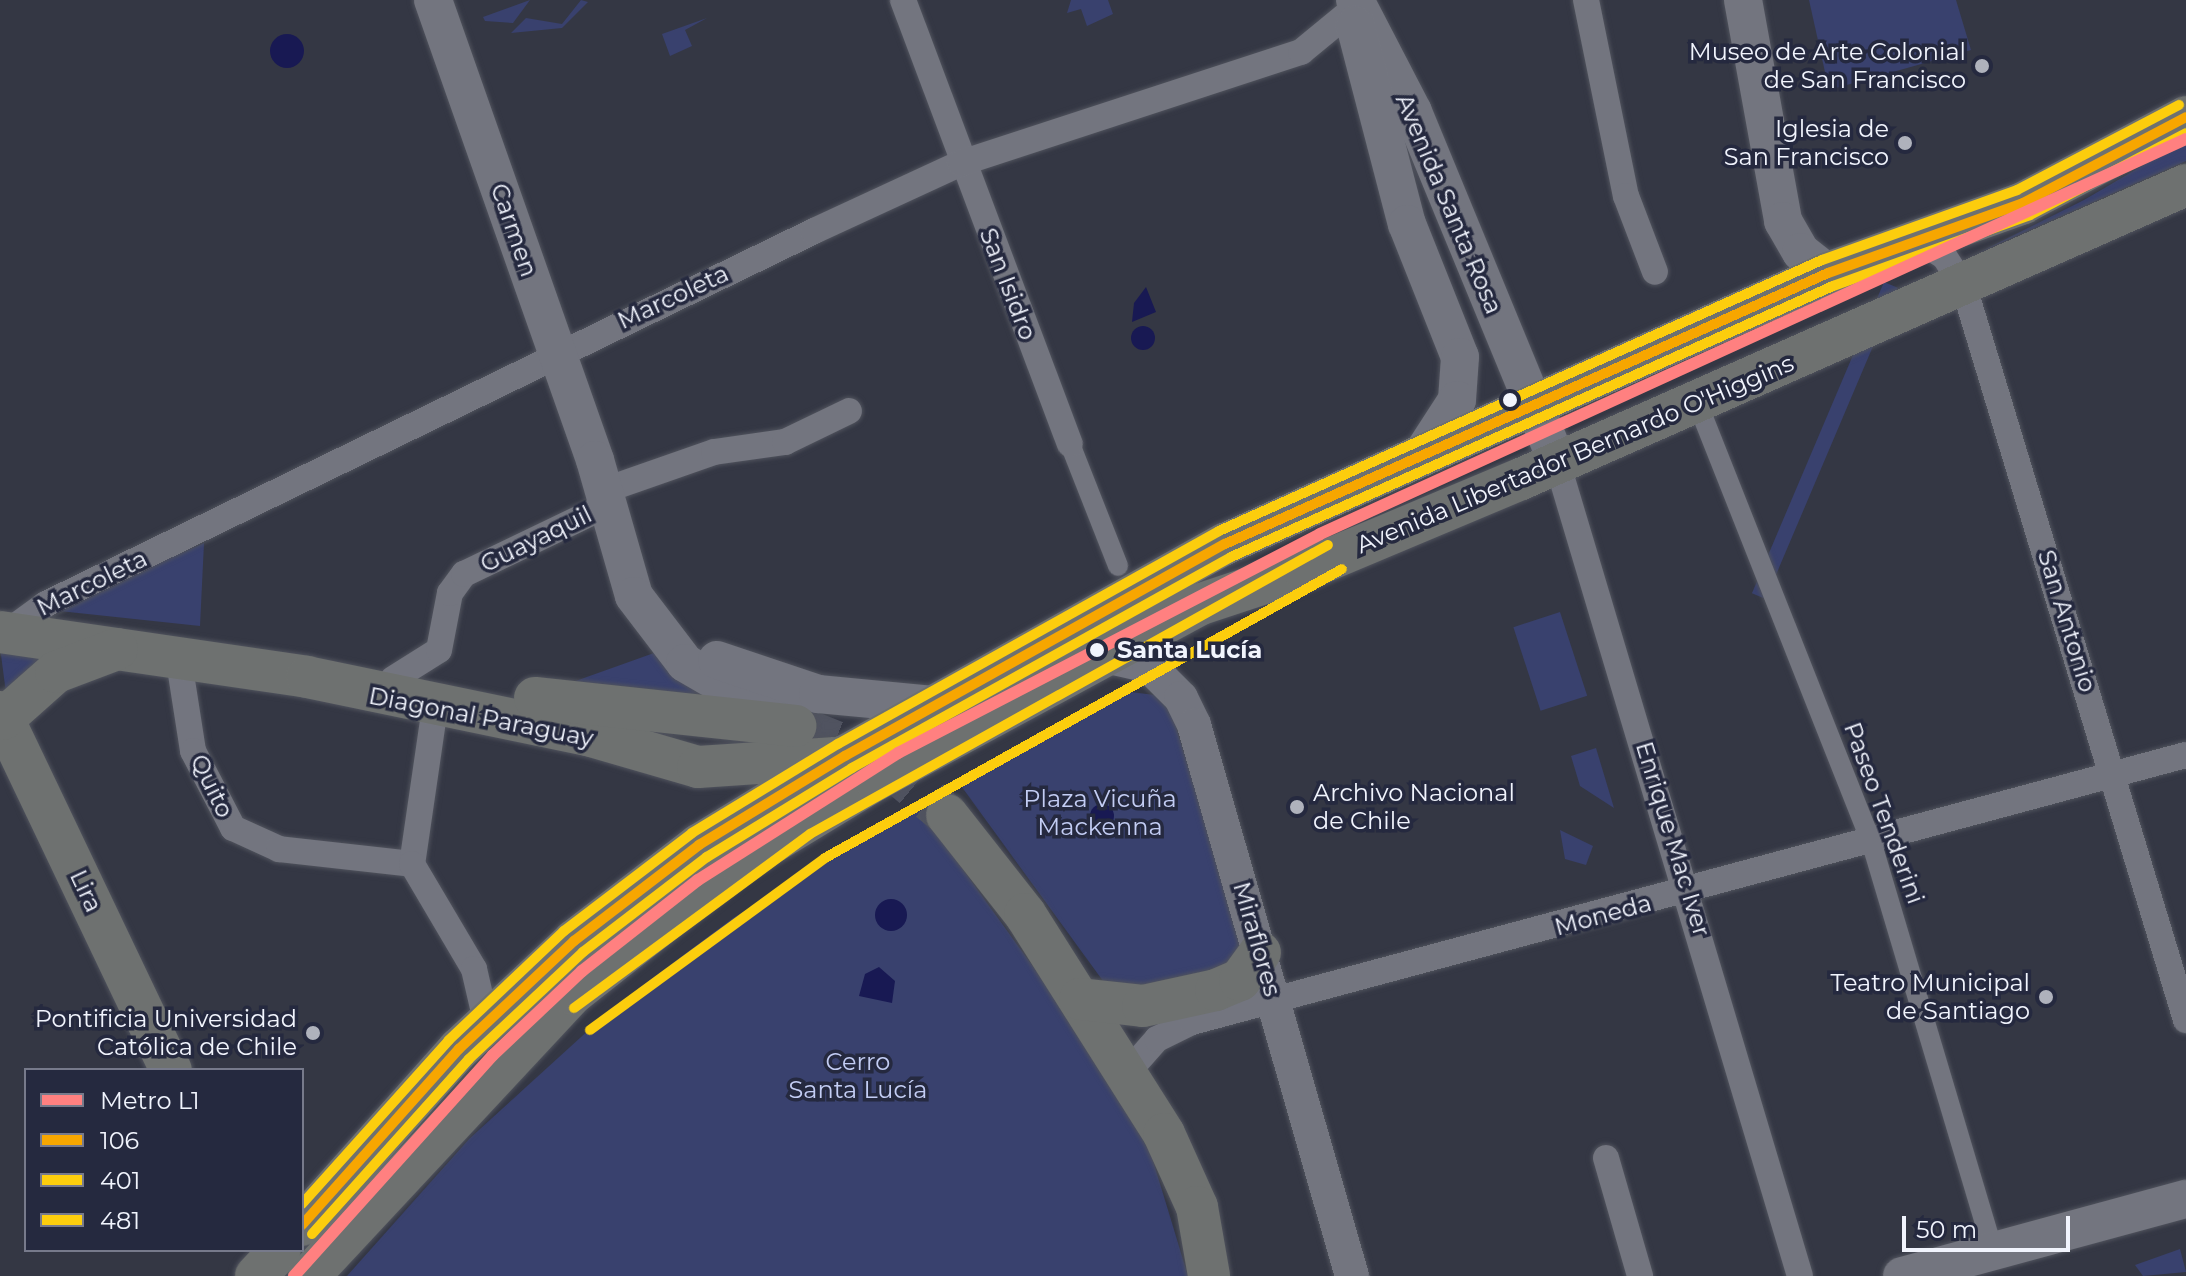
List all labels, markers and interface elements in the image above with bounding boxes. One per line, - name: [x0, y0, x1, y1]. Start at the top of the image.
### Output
- place label: Museo de Arte Colonial de San Francisco: [1689, 38, 1966, 94]
- marker: Museo de Arte Colonial de San Francisco: [1973, 57, 1991, 75]
- street label: Avenida Santa Rosa: [1390, 90, 1508, 318]
- place label: Iglesia de San Francisco: [1724, 115, 1889, 171]
- marker: Iglesia de San Francisco: [1896, 134, 1914, 152]
- street label: Carmen: [485, 180, 543, 280]
- street label: San Isidro: [974, 224, 1042, 344]
- street label: Marcoleta: [613, 259, 733, 335]
- street label: Avenida Libertador Bernardo O'Higgins: [1352, 348, 1798, 560]
- unlabelled marker: [1502, 392, 1518, 408]
- street label: Guayaquil: [476, 500, 596, 578]
- street label: Marcoleta: [32, 544, 152, 622]
- street label: San Antonio: [2032, 547, 2102, 695]
- place label: Santa Lucía: [1117, 636, 1262, 664]
- marker: Santa Lucía: [1084, 637, 1110, 663]
- street label: Diagonal Paraguay: [366, 681, 596, 753]
- street label: Paseo Tenderini: [1838, 718, 1930, 908]
- street label: Enrique Mac Iver: [1630, 738, 1716, 940]
- street label: Quito: [184, 750, 240, 822]
- place label: Archivo Nacional de Chile: [1313, 779, 1515, 835]
- park label: Plaza Vicuña Mackenna: [1023, 785, 1177, 841]
- marker: Archivo Nacional de Chile: [1288, 798, 1306, 816]
- street label: Lira: [64, 865, 108, 917]
- street label: Miraflores: [1227, 879, 1287, 999]
- street label: Moneda: [1551, 888, 1655, 942]
- place label: Teatro Municipal de Santiago: [1831, 969, 2030, 1025]
- marker: Teatro Municipal de Santiago: [2037, 988, 2055, 1006]
- place label: Pontificia Universidad Católica de Chile: [35, 1005, 297, 1061]
- marker: Pontificia Universidad Católica de Chile: [304, 1024, 322, 1042]
- park label: Cerro Santa Lucía: [789, 1048, 927, 1104]
- legend: [24, 1068, 304, 1252]
- text: Metro L1: [100, 1086, 200, 1115]
- text: 106: [100, 1126, 139, 1155]
- text: 401: [100, 1166, 140, 1195]
- scale bar: [1906, 1200, 2074, 1250]
- text: 481: [100, 1206, 140, 1235]
- text: 50 m: [1916, 1215, 1977, 1244]

